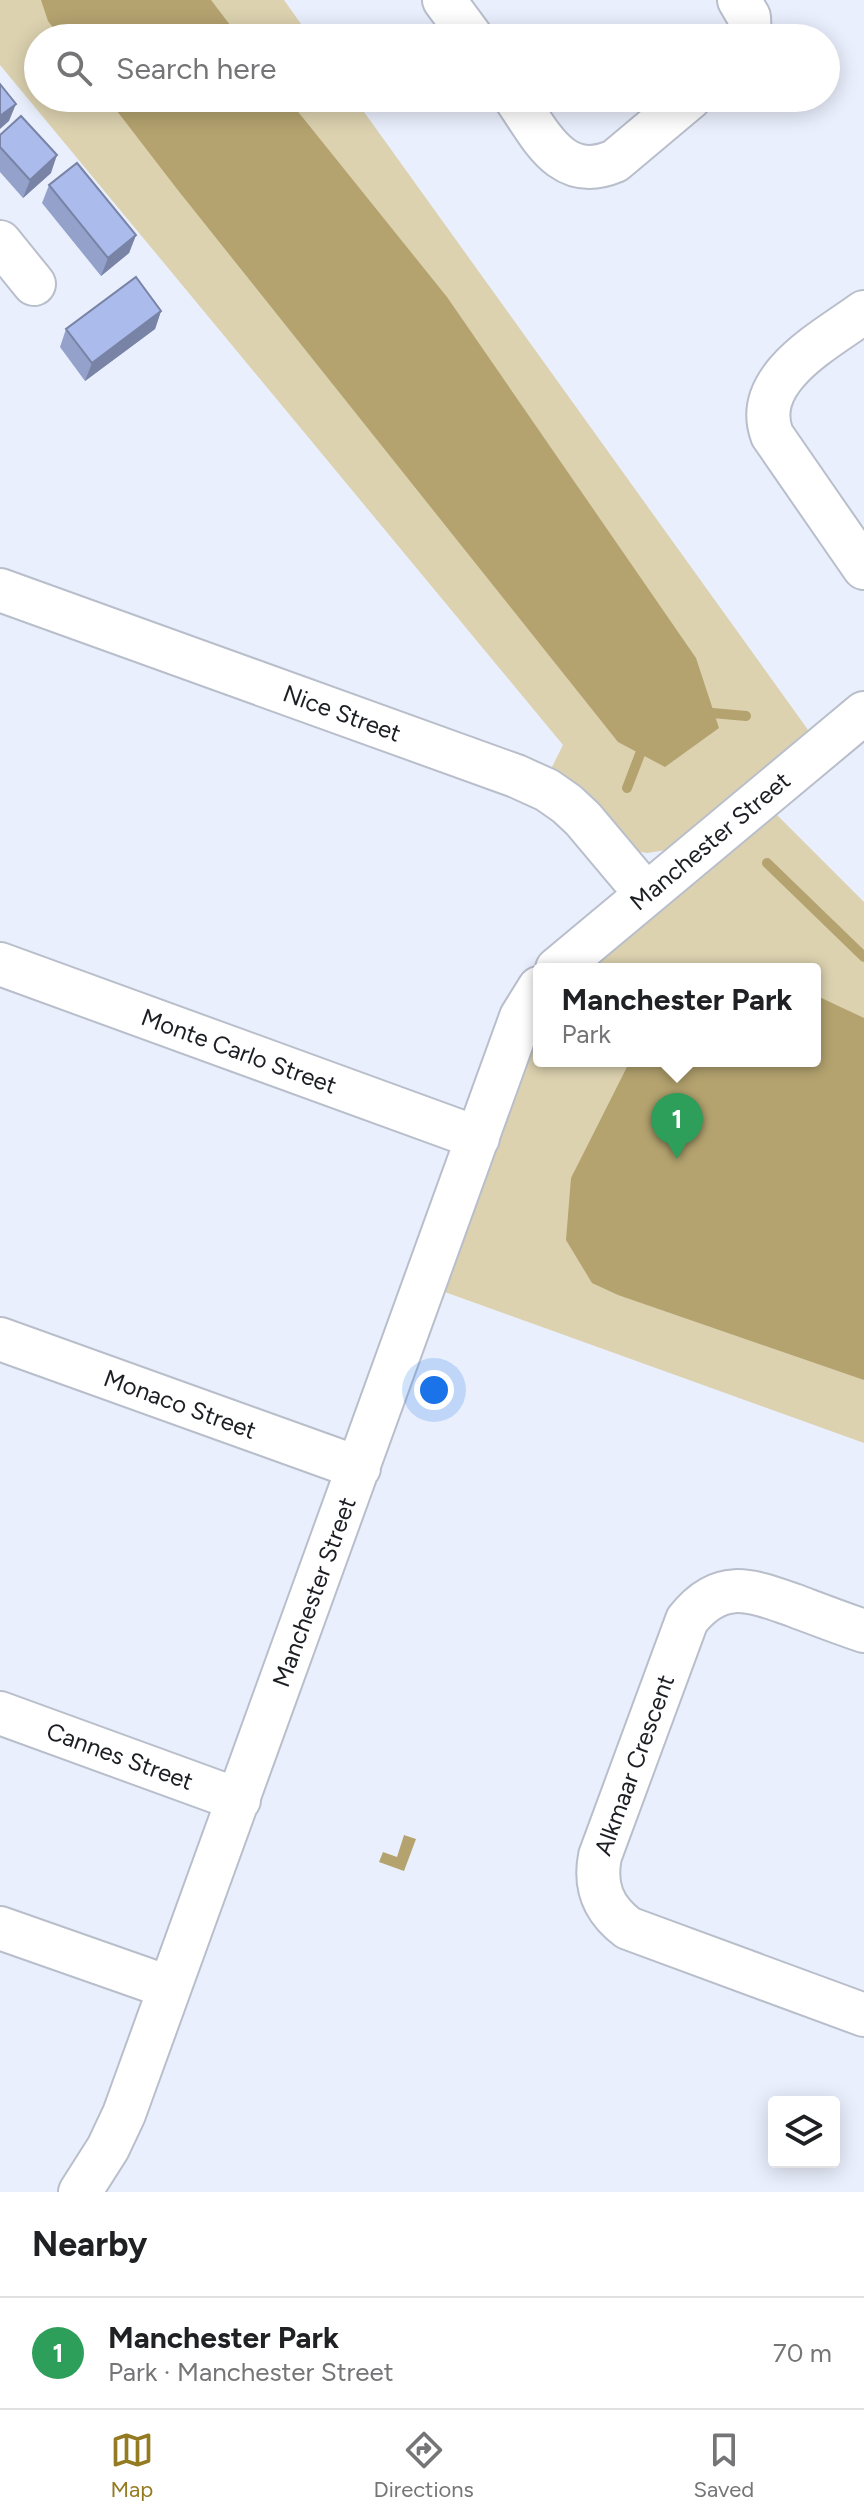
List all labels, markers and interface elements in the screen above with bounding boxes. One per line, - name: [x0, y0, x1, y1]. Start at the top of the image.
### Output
- search box: [24, 24, 840, 112]
- icon: search: [52, 46, 96, 90]
- text: Search here: [116, 50, 276, 87]
- street label: Nice Street: [279, 678, 405, 748]
- street label: Manchester Street: [624, 766, 796, 916]
- popup: [533, 963, 821, 1067]
- text: Manchester Park: [561, 981, 793, 1018]
- street label: Monte Carlo Street: [137, 1002, 341, 1100]
- text: Park: [561, 1018, 611, 1050]
- pin: 1: [651, 1093, 703, 1159]
- street label: Monaco Street: [100, 1363, 260, 1445]
- your location: [414, 1370, 454, 1410]
- street label: Manchester Street: [266, 1493, 362, 1691]
- street label: Alkmaar Crescent: [588, 1671, 680, 1859]
- street label: Cannes Street: [43, 1716, 197, 1796]
- map controls: [768, 2096, 840, 2168]
- button: layers: [768, 2096, 840, 2168]
- text: Nearby: [32, 2224, 147, 2265]
- text: Manchester Park: [108, 2319, 339, 2356]
- text: 1: [53, 2337, 63, 2369]
- text: 70 m: [773, 2337, 832, 2369]
- text: Park · Manchester Street: [108, 2356, 394, 2388]
- tab: Map: [110, 2428, 154, 2503]
- tab: Directions: [374, 2428, 474, 2503]
- tab: Saved: [693, 2428, 754, 2503]

